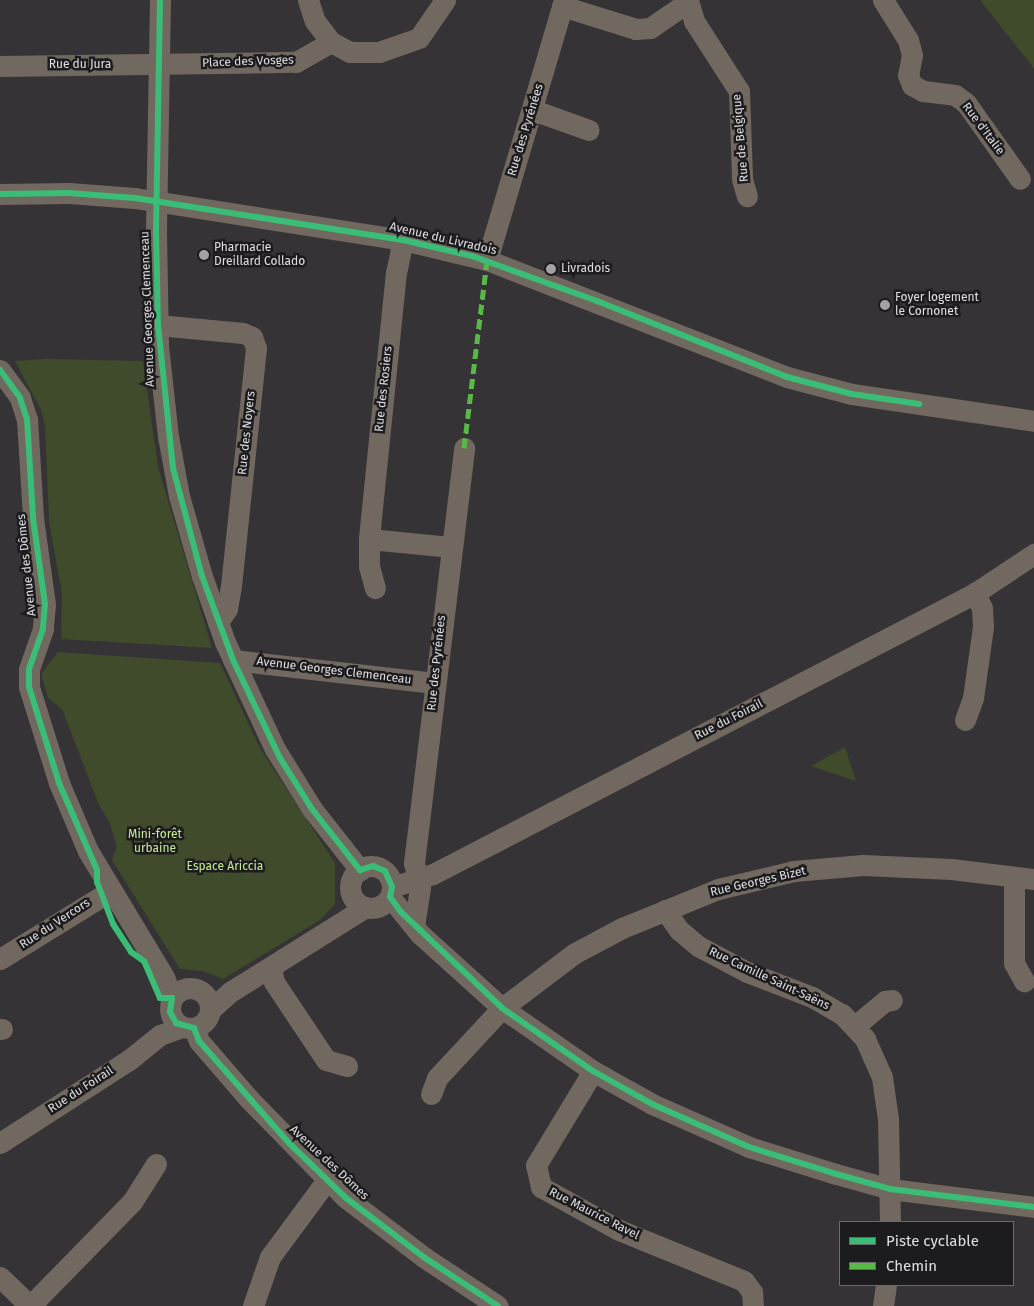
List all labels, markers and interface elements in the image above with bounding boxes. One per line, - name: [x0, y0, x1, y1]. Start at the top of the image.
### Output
- street label: Place des Vosges: [202, 53, 294, 71]
- street label: Rue du Jura: [49, 58, 111, 72]
- street label: Rue des Pyrénées: [505, 82, 547, 178]
- street label: Rue de Belgique: [730, 93, 752, 183]
- street label: Rue d'Italie: [959, 100, 1007, 158]
- street label: Avenue du Livradois: [388, 220, 498, 258]
- street label: Avenue Georges Clemenceau: [138, 231, 158, 387]
- place label: Pharmacie Dreillard Collado: [214, 241, 305, 269]
- marker: Pharmacie Dreillard Collado: [198, 249, 210, 261]
- place label: Livradois: [561, 262, 610, 276]
- marker: Livradois: [545, 263, 557, 275]
- place label: Foyer logement le Cornonet: [895, 291, 979, 319]
- marker: Foyer logement le Cornonet: [879, 299, 891, 311]
- street label: Rue des Rosiers: [372, 345, 396, 433]
- street label: Rue des Noyers: [235, 390, 259, 476]
- street label: Avenue des Dômes: [14, 513, 40, 617]
- street label: Rue des Pyrénées: [425, 615, 449, 711]
- street label: Avenue Georges Clemenceau: [256, 654, 412, 688]
- street label: Rue du Foirail: [692, 697, 766, 743]
- park label: Mini-forêt urbaine: [128, 828, 182, 856]
- park label: Espace Ariccia: [187, 860, 263, 874]
- street label: Rue Georges Bizet: [709, 864, 807, 900]
- street label: Rue du Vercors: [17, 896, 93, 952]
- street label: Rue Camille Saint-Saëns: [706, 945, 832, 1013]
- street label: Rue du Foirail: [46, 1064, 116, 1116]
- street label: Avenue des Dômes: [287, 1123, 371, 1203]
- street label: Rue Maurice Ravel: [546, 1185, 642, 1243]
- legend: [839, 1221, 1014, 1286]
- text: Piste cyclable: [886, 1232, 979, 1250]
- text: Chemin: [886, 1257, 937, 1275]

